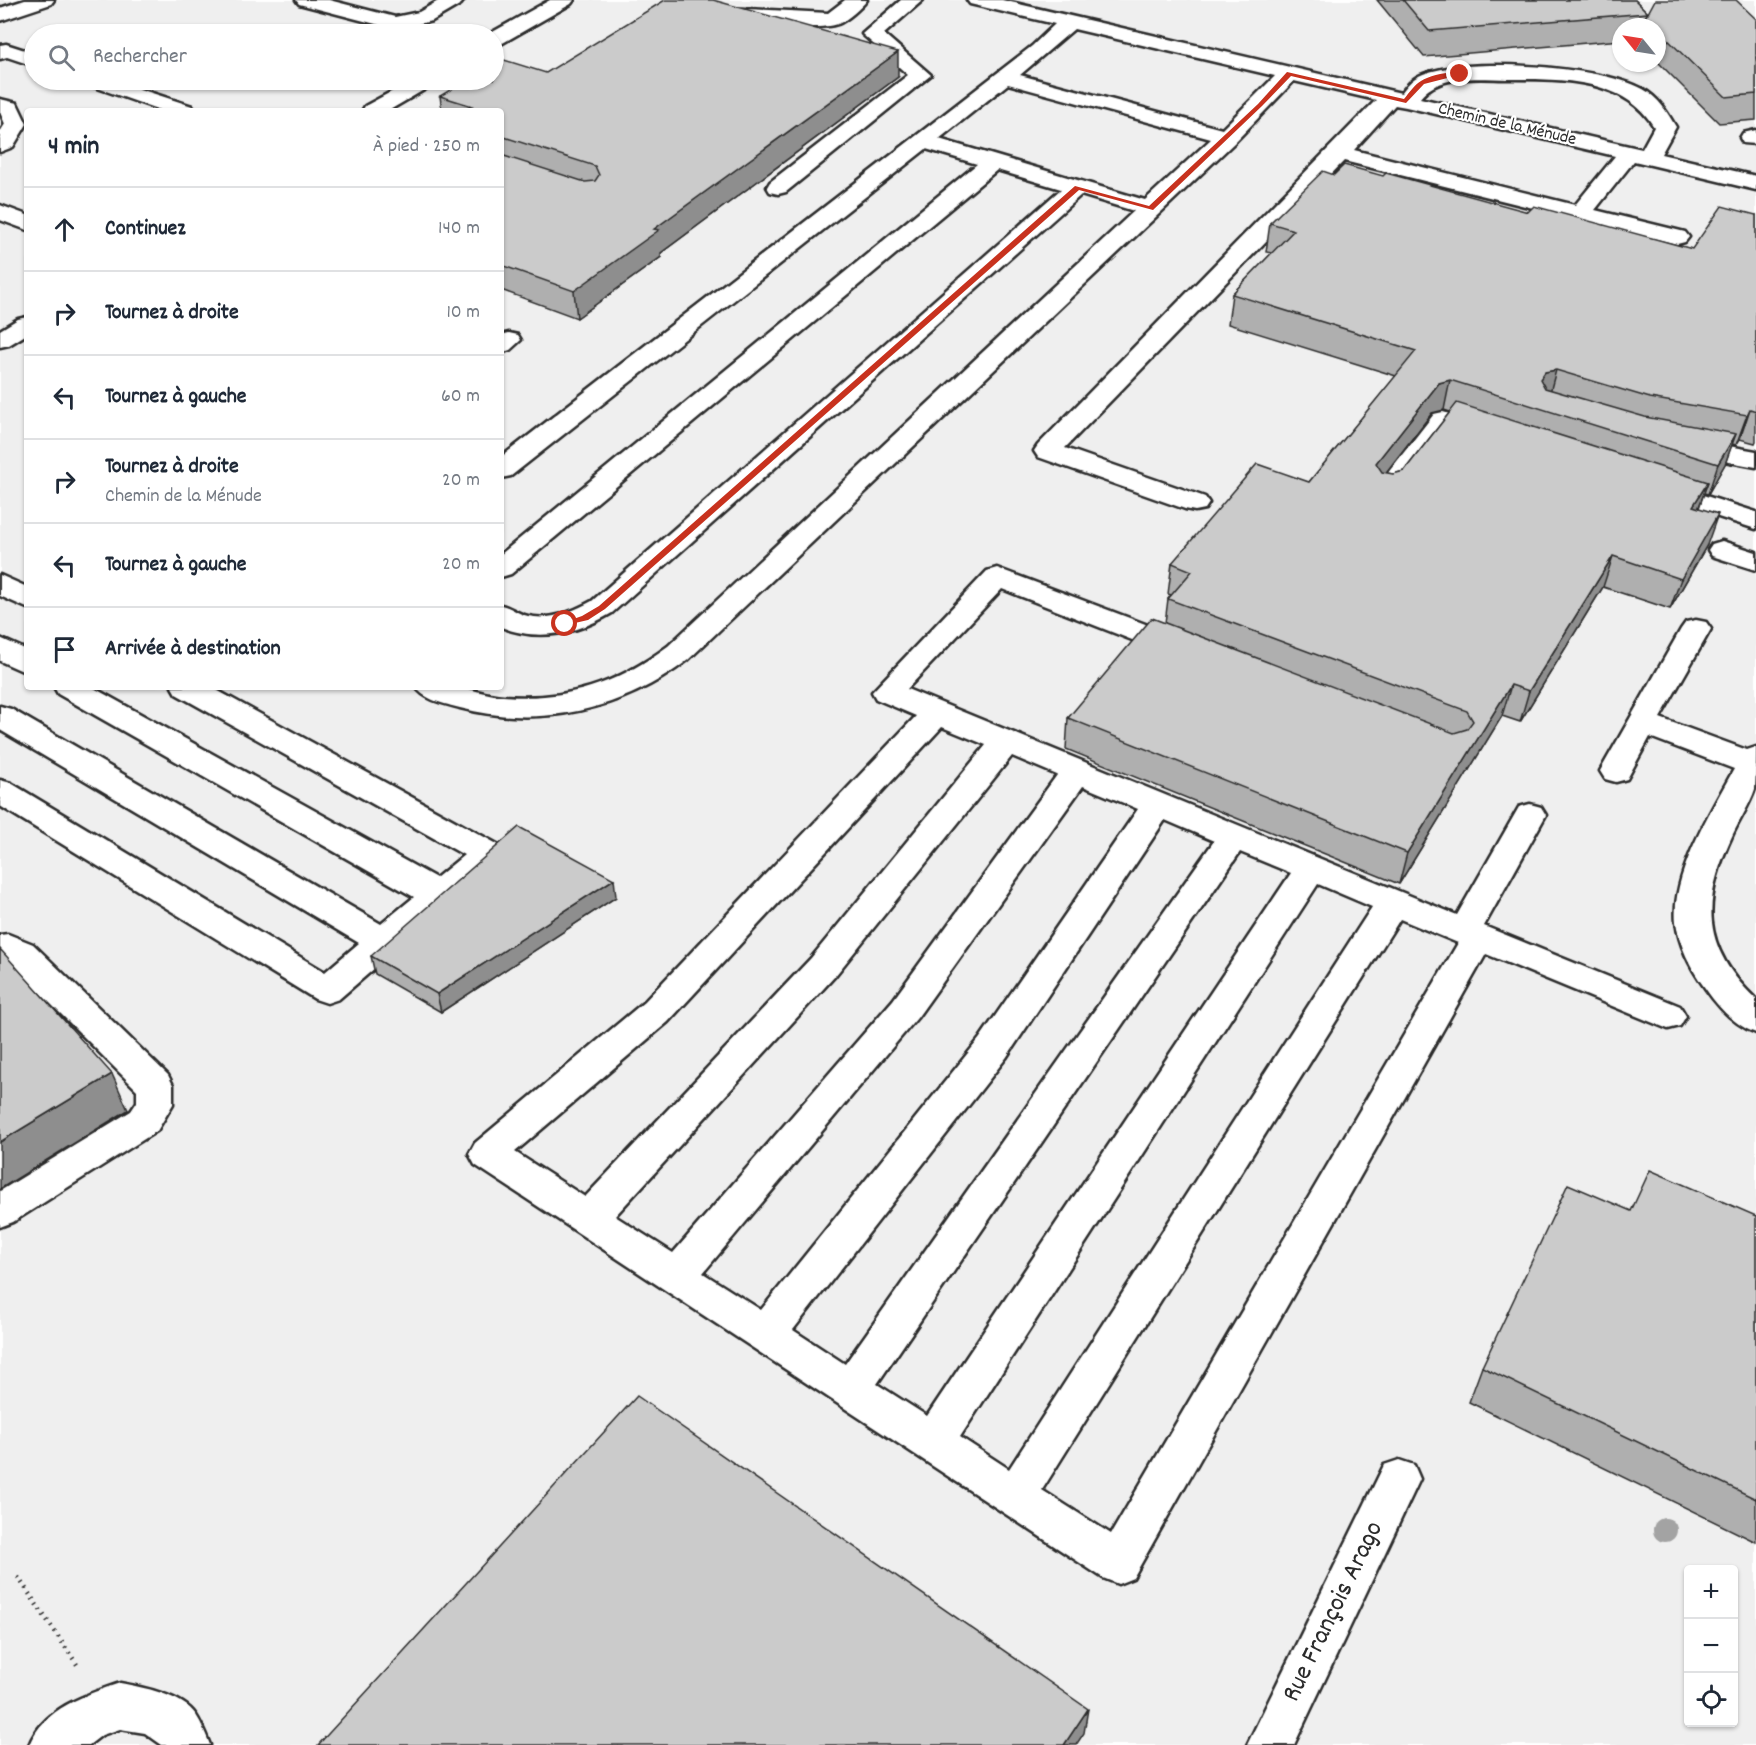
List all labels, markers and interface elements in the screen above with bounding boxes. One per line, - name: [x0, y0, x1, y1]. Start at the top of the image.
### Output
- north arrow: [1612, 18, 1666, 72]
- search box: [24, 24, 504, 90]
- icon: search: [45, 41, 78, 74]
- text: Rechercher: [93, 42, 187, 73]
- route end: [1446, 60, 1472, 86]
- street label: Chemin de la Ménude: [1435, 97, 1579, 153]
- text: 4 min: [48, 129, 99, 166]
- text: À pied · 250 m: [373, 133, 480, 161]
- icon: ahead: [48, 213, 81, 246]
- text: Continuez: [105, 214, 186, 245]
- text: 140 m: [438, 215, 480, 243]
- icon: right: [48, 297, 81, 330]
- text: Tournez à droite: [105, 298, 239, 329]
- text: 10 m: [446, 299, 480, 327]
- icon: left: [48, 381, 81, 414]
- text: Tournez à gauche: [105, 382, 247, 413]
- text: 60 m: [441, 383, 480, 411]
- text: Tournez à droite: [105, 452, 239, 483]
- icon: right: [48, 465, 81, 498]
- text: 20 m: [442, 467, 480, 495]
- text: Chemin de la Ménude: [105, 483, 262, 511]
- icon: left: [48, 549, 81, 582]
- text: Tournez à gauche: [105, 550, 247, 581]
- text: 20 m: [442, 551, 480, 579]
- route start: [551, 610, 577, 636]
- icon: arrive: [48, 633, 81, 666]
- text: Arrivée à destination: [105, 634, 281, 665]
- street label: Rue François Arago: [1273, 1515, 1395, 1709]
- map controls: [1684, 1565, 1738, 1727]
- button: +: [1684, 1565, 1738, 1619]
- button: −: [1684, 1619, 1738, 1673]
- button: locate: [1684, 1673, 1738, 1727]

